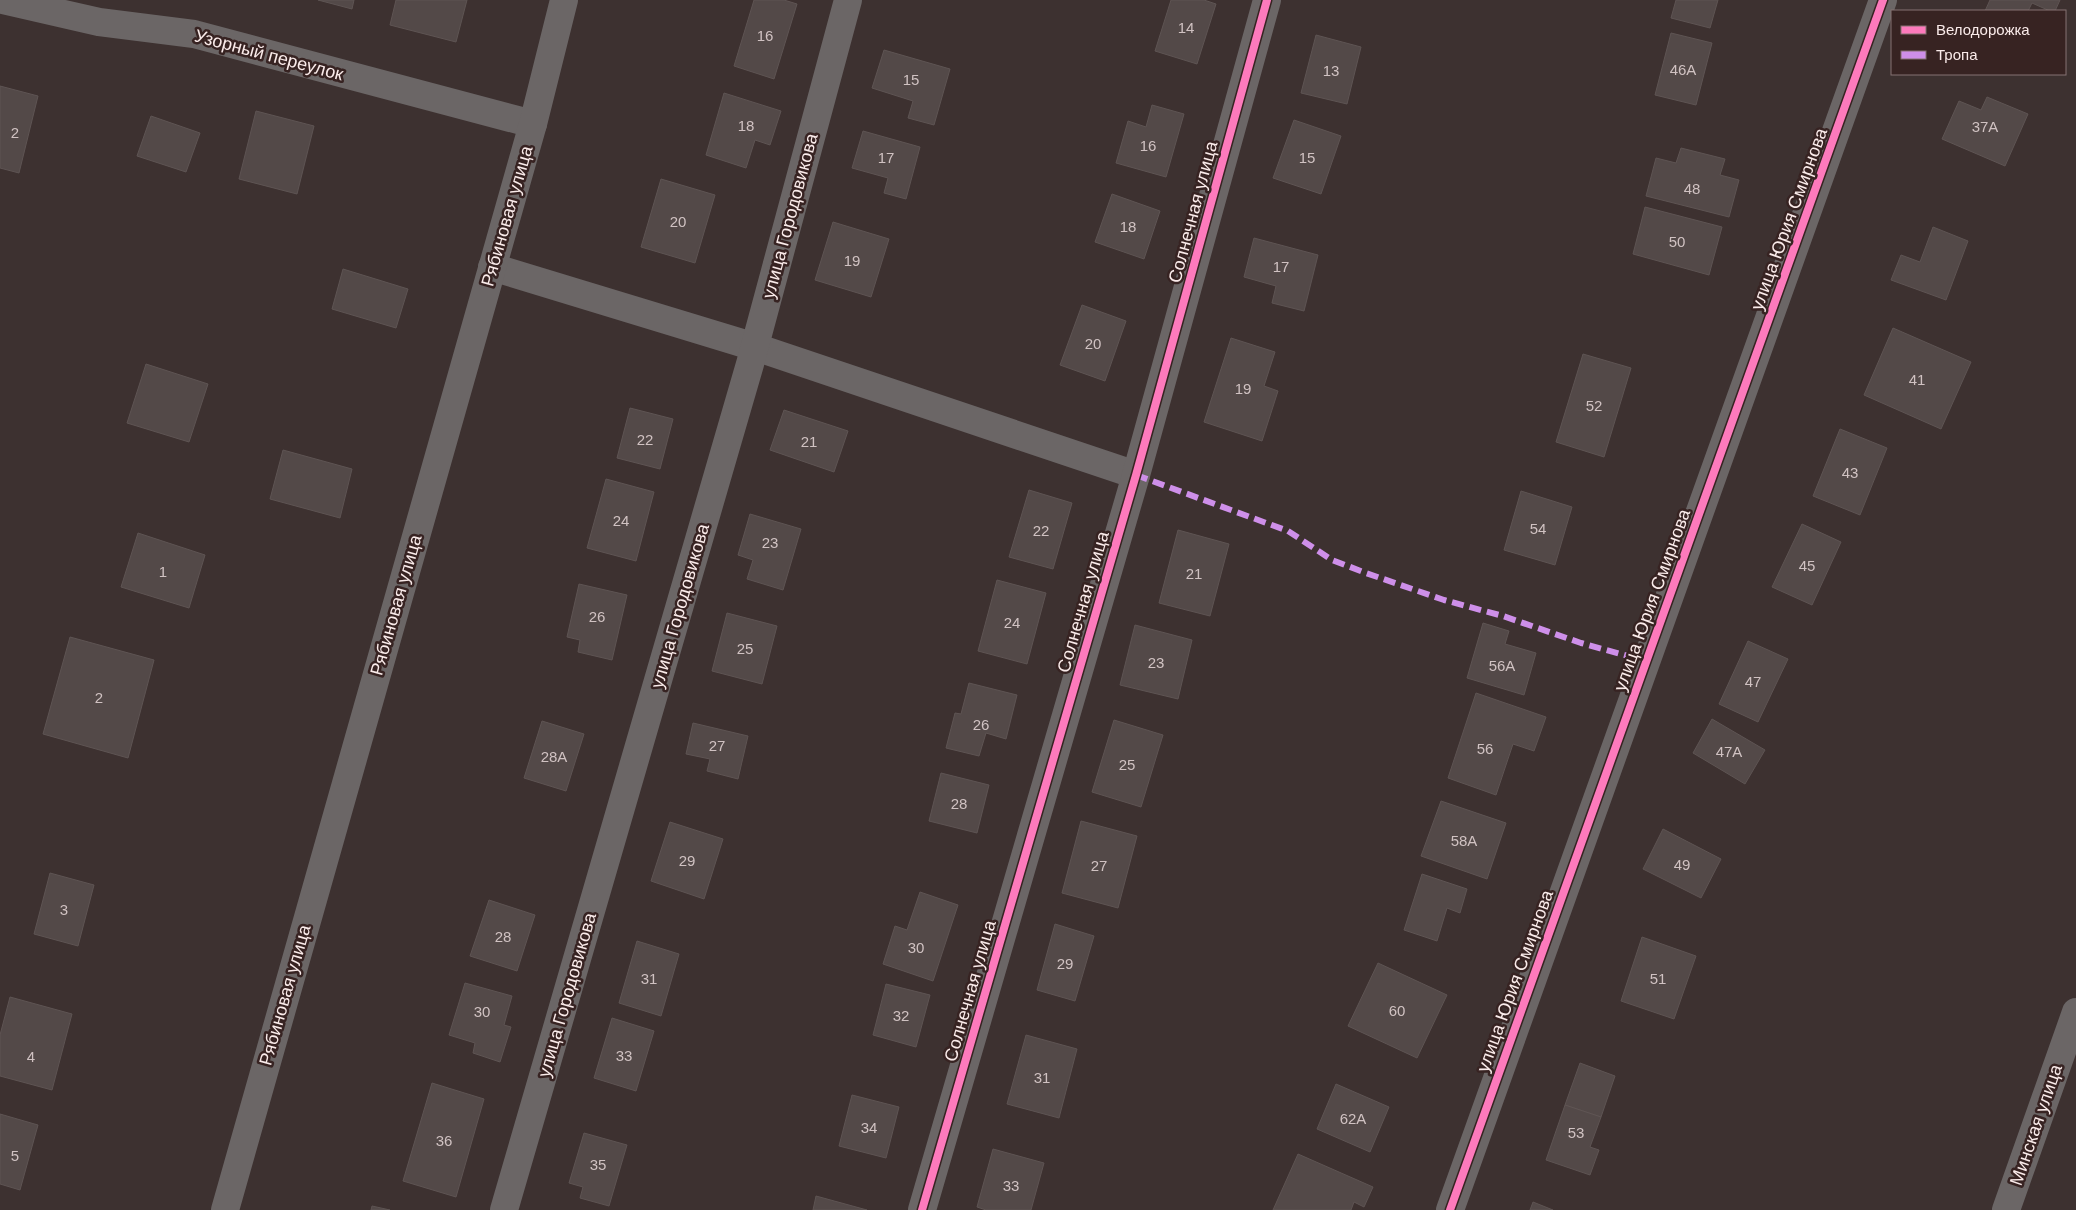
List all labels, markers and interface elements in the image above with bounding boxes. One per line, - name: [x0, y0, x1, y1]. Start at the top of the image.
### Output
- legend: [1891, 10, 2066, 75]
- house number: 14: [1178, 19, 1194, 36]
- text: Велодорожка: [1936, 21, 2030, 38]
- street label: Узорный переулок: [192, 26, 346, 85]
- house number: 16: [757, 27, 773, 44]
- text: Тропа: [1936, 46, 1978, 63]
- house number: 46А: [1670, 61, 1696, 78]
- house number: 13: [1323, 62, 1339, 79]
- house number: 15: [903, 71, 919, 88]
- house number: 18: [738, 117, 754, 134]
- house number: 37А: [1972, 118, 1998, 135]
- house number: 2: [11, 124, 19, 141]
- street label: улица Юрия Смирнова: [1747, 124, 1832, 313]
- street label: улица Городовикова: [758, 130, 822, 301]
- house number: 16: [1140, 137, 1156, 154]
- street label: Солнечная улица: [1164, 138, 1222, 285]
- street label: Рябиновая улица: [477, 143, 537, 288]
- house number: 17: [878, 149, 894, 166]
- house number: 15: [1299, 149, 1315, 166]
- house number: 48: [1684, 180, 1700, 197]
- house number: 20: [670, 213, 686, 230]
- house number: 18: [1120, 218, 1136, 235]
- house number: 50: [1669, 233, 1685, 250]
- house number: 19: [844, 252, 860, 269]
- house number: 17: [1273, 258, 1289, 275]
- house number: 20: [1085, 335, 1101, 352]
- house number: 41: [1909, 371, 1925, 388]
- house number: 19: [1235, 380, 1251, 397]
- house number: 52: [1586, 397, 1602, 414]
- house number: 22: [637, 431, 653, 448]
- house number: 21: [801, 433, 817, 450]
- house number: 43: [1842, 464, 1858, 481]
- street label: улица Юрия Смирнова: [1610, 505, 1695, 694]
- house number: 24: [613, 512, 629, 529]
- street label: улица Городовикова: [647, 520, 713, 691]
- house number: 54: [1530, 520, 1546, 537]
- house number: 22: [1033, 522, 1049, 539]
- street label: Солнечная улица: [1053, 528, 1113, 675]
- street label: Рябиновая улица: [366, 532, 426, 677]
- house number: 23: [762, 534, 778, 551]
- house number: 45: [1799, 557, 1815, 574]
- house number: 1: [159, 563, 167, 580]
- house number: 21: [1186, 565, 1202, 582]
- house number: 26: [589, 608, 605, 625]
- house number: 24: [1004, 614, 1020, 631]
- house number: 25: [737, 640, 753, 657]
- house number: 23: [1148, 654, 1164, 671]
- house number: 56А: [1489, 657, 1515, 674]
- house number: 47: [1745, 673, 1761, 690]
- house number: 2: [95, 689, 103, 706]
- house number: 26: [973, 716, 989, 733]
- house number: 27: [709, 737, 725, 754]
- house number: 56: [1477, 740, 1493, 757]
- house number: 47А: [1716, 743, 1742, 760]
- house number: 28А: [541, 748, 567, 765]
- house number: 25: [1119, 756, 1135, 773]
- house number: 28: [951, 795, 967, 812]
- house number: 58А: [1451, 832, 1477, 849]
- house number: 29: [679, 852, 695, 869]
- house number: 49: [1674, 856, 1690, 873]
- house number: 27: [1091, 857, 1107, 874]
- street label: улица Юрия Смирнова: [1473, 886, 1558, 1075]
- house number: 3: [60, 901, 68, 918]
- street label: улица Городовикова: [534, 909, 600, 1080]
- street label: Солнечная улица: [940, 917, 1000, 1064]
- street label: Рябиновая улица: [255, 922, 315, 1067]
- house number: 28: [495, 928, 511, 945]
- house number: 30: [908, 939, 924, 956]
- house number: 29: [1057, 955, 1073, 972]
- house number: 31: [641, 970, 657, 987]
- house number: 51: [1650, 970, 1666, 987]
- house number: 60: [1389, 1002, 1405, 1019]
- house number: 30: [474, 1003, 490, 1020]
- house number: 32: [893, 1007, 909, 1024]
- house number: 33: [616, 1047, 632, 1064]
- house number: 4: [27, 1048, 35, 1065]
- street label: Минская улица: [2006, 1061, 2066, 1188]
- house number: 31: [1034, 1069, 1050, 1086]
- house number: 62А: [1340, 1110, 1366, 1127]
- house number: 34: [861, 1119, 877, 1136]
- house number: 53: [1568, 1124, 1584, 1141]
- house number: 36: [436, 1132, 452, 1149]
- house number: 5: [11, 1147, 19, 1164]
- house number: 35: [590, 1156, 606, 1173]
- house number: 33: [1003, 1177, 1019, 1194]

